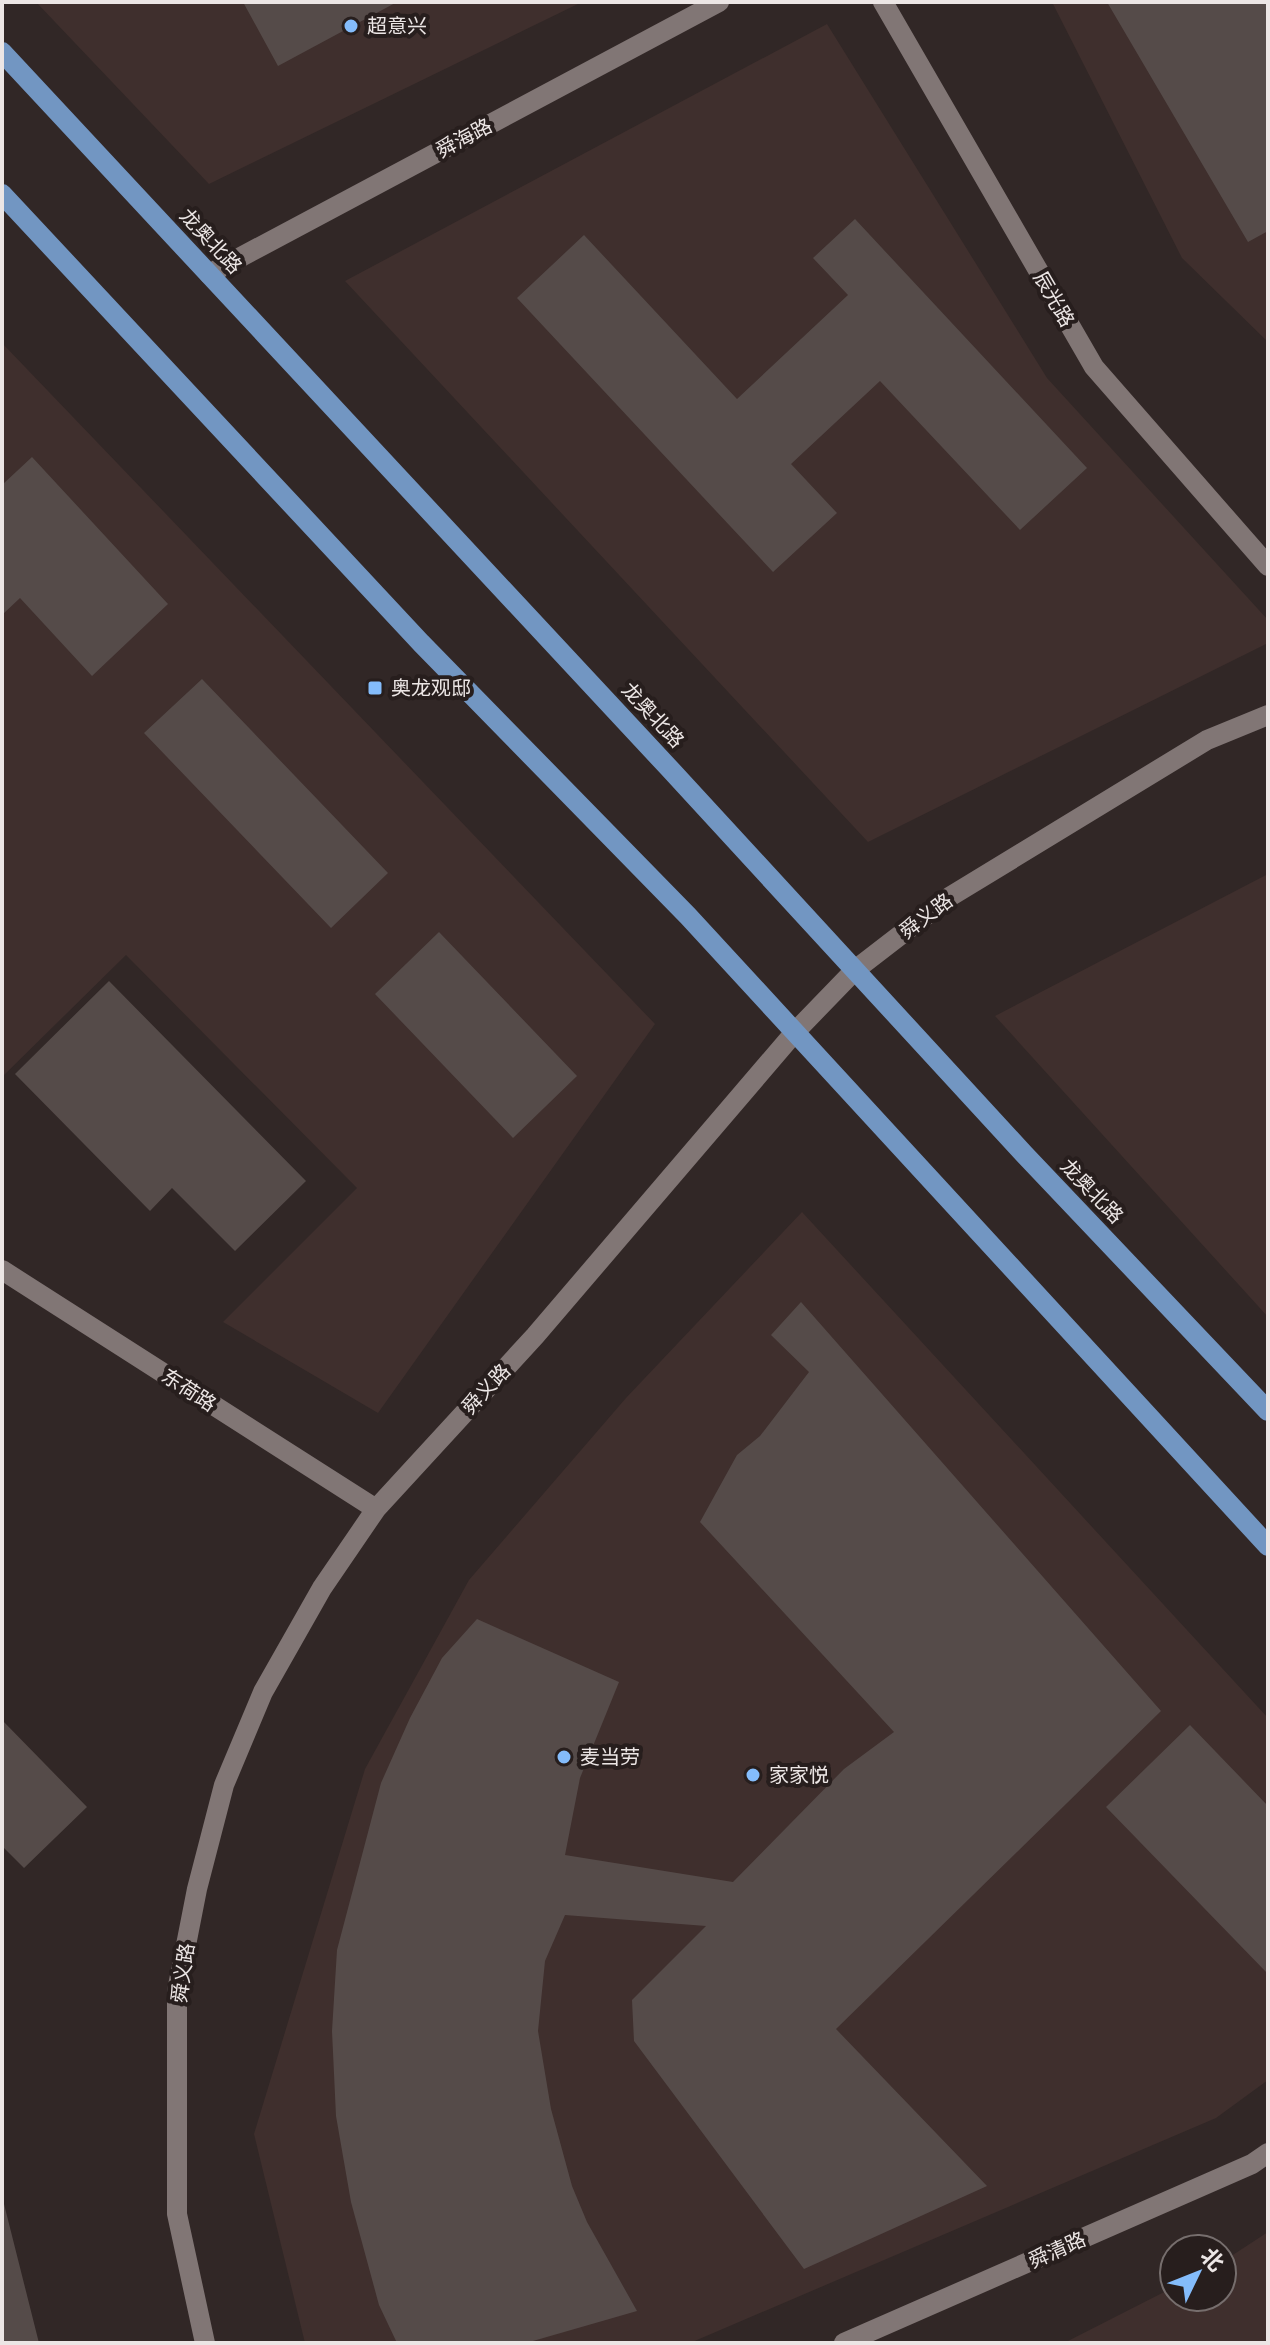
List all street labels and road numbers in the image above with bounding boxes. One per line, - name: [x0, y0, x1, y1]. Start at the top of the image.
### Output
- street label: 舜海路: [431, 112, 496, 163]
- street label: 龙奥北路: [175, 203, 248, 278]
- street label: 辰光路: [1029, 267, 1080, 331]
- street label: 龙奥北路: [617, 677, 690, 752]
- street label: 舜义路: [894, 888, 957, 944]
- street label: 龙奥北路: [1056, 1153, 1129, 1228]
- street label: 舜义路: [456, 1358, 515, 1419]
- street label: 东荷路: [157, 1363, 221, 1416]
- street label: 舜义路: [166, 1941, 199, 2004]
- street label: 舜清路: [1024, 2226, 1089, 2273]

